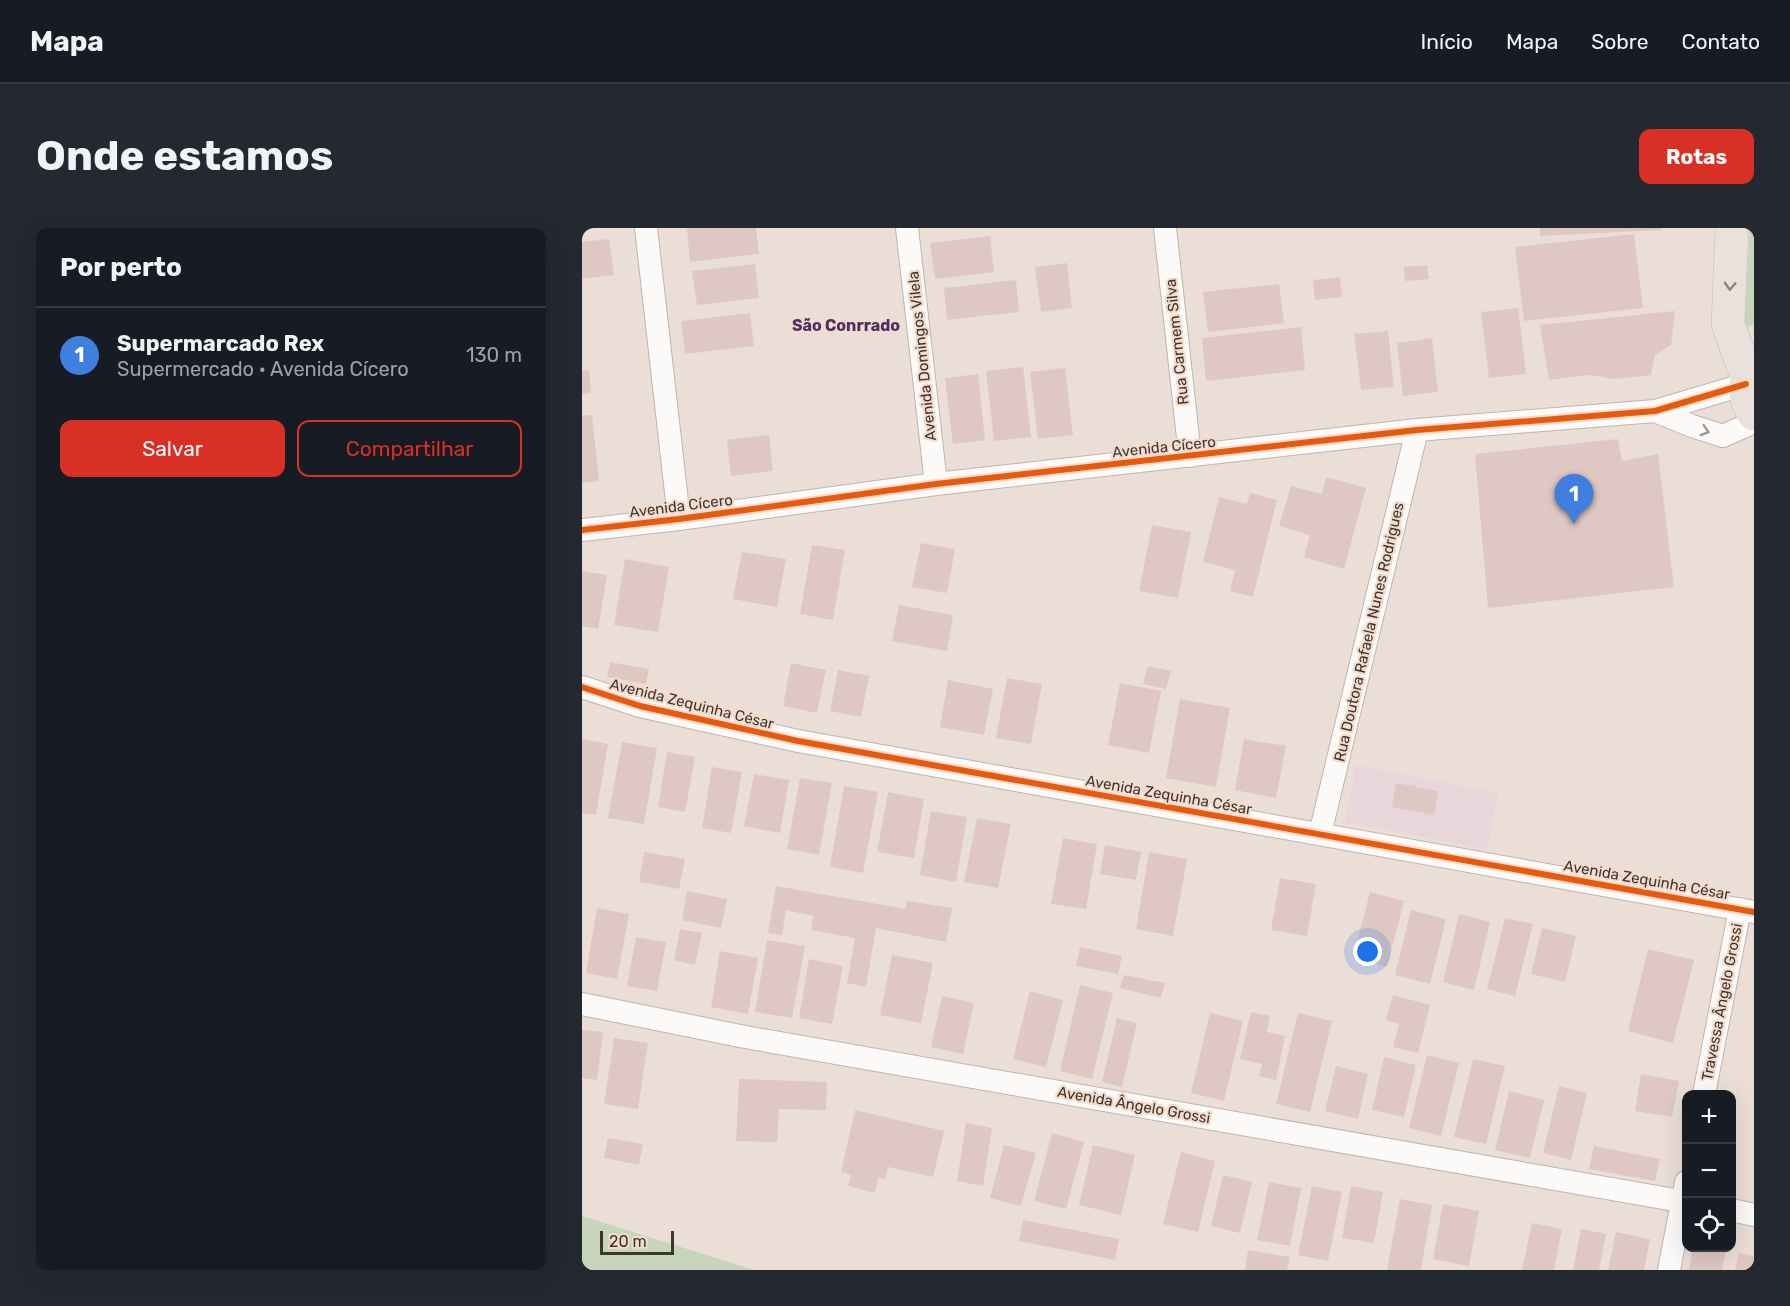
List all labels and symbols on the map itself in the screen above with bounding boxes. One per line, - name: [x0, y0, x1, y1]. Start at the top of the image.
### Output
- street label: Avenida Domingos Vilela: [904, 270, 940, 442]
- street label: Rua Carmem Silva: [1161, 278, 1193, 406]
- one-way arrow: [1723, 282, 1736, 291]
- district label: São Conrrado: [792, 316, 900, 335]
- one-way arrow: [1699, 423, 1710, 436]
- street label: Avenida Cícero: [1111, 433, 1217, 461]
- pin: 1: [1554, 474, 1594, 524]
- street label: Avenida Cícero: [628, 491, 734, 521]
- street label: Rua Doutora Rafaela Nunes Rodrigues: [1330, 500, 1408, 763]
- street label: Avenida Zequinha César: [608, 675, 776, 733]
- street label: Avenida Zequinha César: [1084, 771, 1254, 819]
- street label: Avenida Zequinha César: [1562, 856, 1732, 904]
- street label: Travessa Ângelo Grossi: [1698, 922, 1746, 1082]
- your location: [1353, 937, 1382, 966]
- street label: Avenida Ângelo Grossi: [1056, 1083, 1212, 1127]
- scale bar: [600, 1228, 674, 1256]

